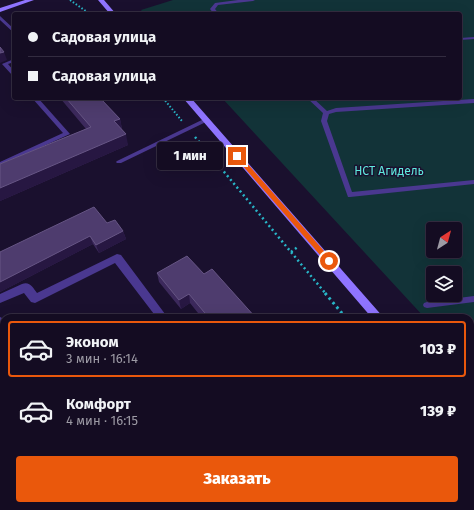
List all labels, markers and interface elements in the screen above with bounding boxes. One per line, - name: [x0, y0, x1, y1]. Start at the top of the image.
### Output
- text: Садовая улица: [52, 28, 156, 46]
- text: Садовая улица: [52, 67, 156, 85]
- callout: 1 мин: [157, 142, 223, 170]
- route end: [228, 147, 246, 165]
- text: 1 мин: [173, 148, 207, 163]
- park label: НСТ Агидель: [354, 164, 424, 178]
- north arrow: [426, 222, 462, 258]
- map controls: [426, 222, 462, 302]
- route start: [320, 252, 338, 270]
- button: layers: [426, 266, 462, 302]
- icon: car: [18, 331, 54, 367]
- text: Эконом: [66, 333, 119, 351]
- text: 103 ₽: [420, 340, 456, 358]
- text: 3 мин · 16:14: [66, 351, 138, 366]
- icon: car: [18, 393, 54, 429]
- text: Комфорт: [66, 395, 131, 413]
- text: 139 ₽: [420, 402, 456, 420]
- text: 4 мин · 16:15: [66, 413, 138, 428]
- button: Заказать: [16, 456, 458, 502]

